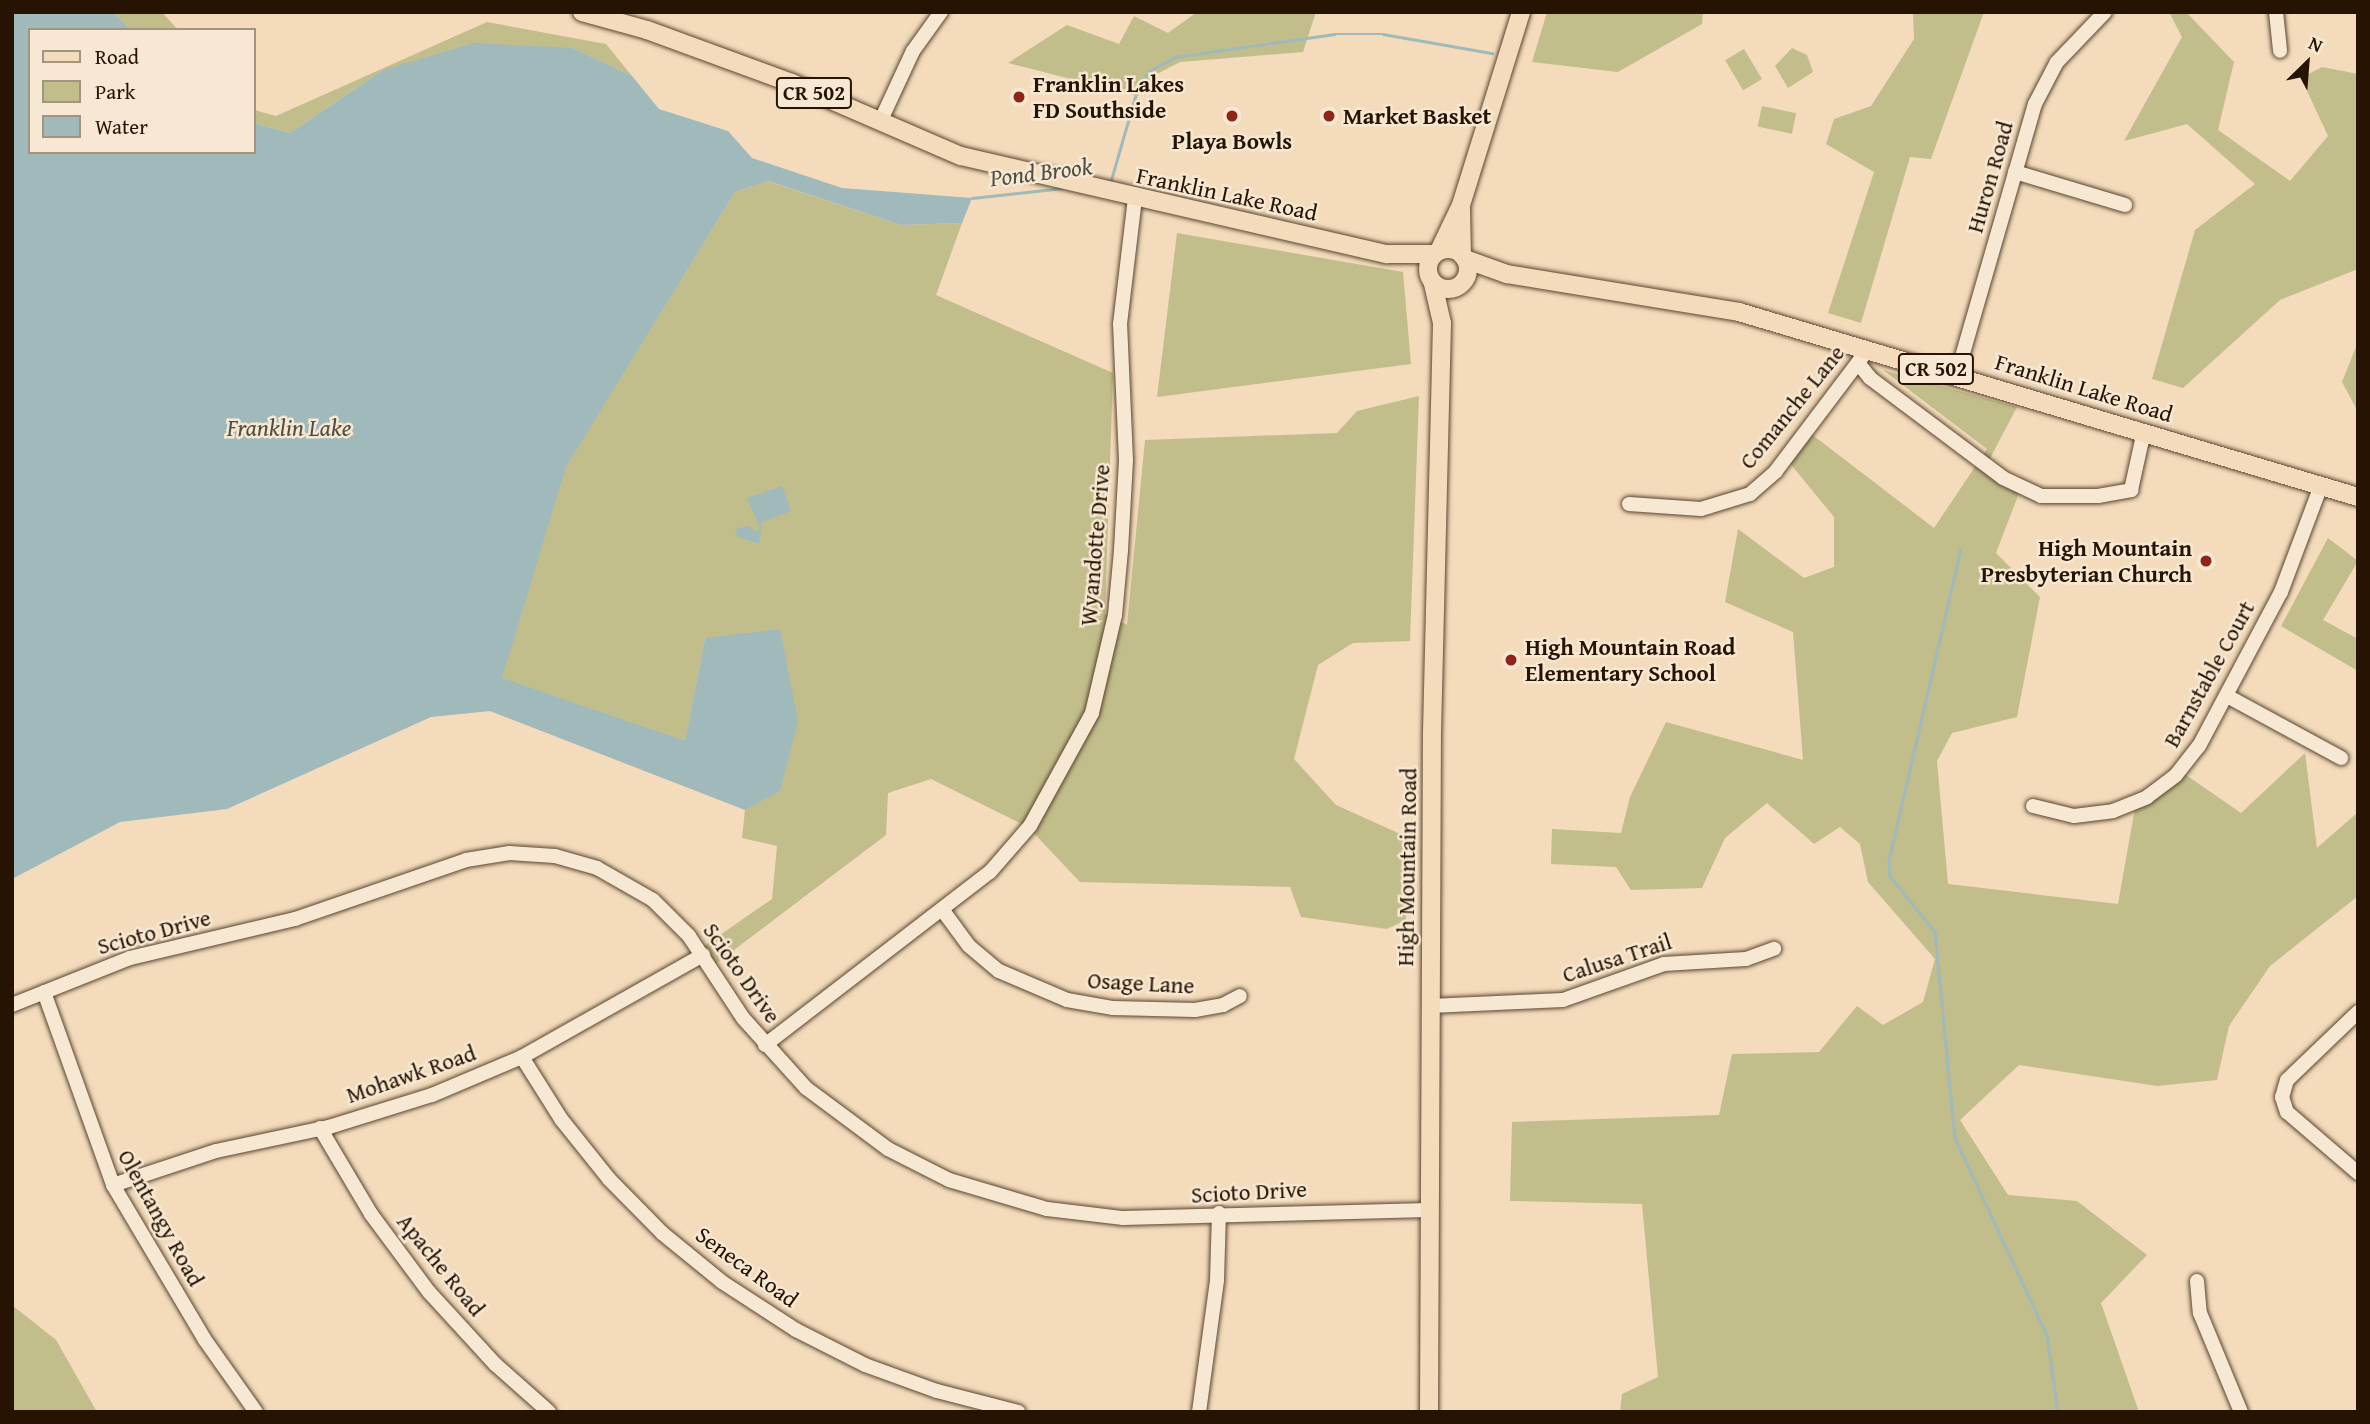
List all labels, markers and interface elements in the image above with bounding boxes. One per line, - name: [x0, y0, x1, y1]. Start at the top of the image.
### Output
- legend: [28, 28, 256, 154]
- north arrow: [2272, 28, 2342, 98]
- text: N: [2304, 29, 2328, 59]
- text: Road: [95, 41, 139, 72]
- place label: Franklin Lakes FD Southside: [1033, 70, 1184, 124]
- text: Park: [95, 76, 136, 107]
- road number: CR 502: [776, 76, 852, 110]
- marker: Franklin Lakes FD Southside: [1011, 89, 1027, 105]
- place label: Market Basket: [1343, 102, 1491, 130]
- marker: Playa Bowls: [1224, 108, 1240, 124]
- marker: Market Basket: [1321, 108, 1337, 124]
- text: Water: [95, 111, 148, 142]
- street label: Huron Road: [1961, 118, 2019, 236]
- place label: Playa Bowls: [1172, 127, 1292, 155]
- water label: Pond Brook: [988, 151, 1094, 193]
- street label: Franklin Lake Road: [1134, 161, 1320, 227]
- street label: Comanche Lane: [1734, 340, 1850, 474]
- street label: Franklin Lake Road: [1992, 348, 2176, 428]
- road number: CR 502: [1898, 352, 1974, 386]
- water label: Franklin Lake: [227, 414, 351, 442]
- street label: Wyandotte Drive: [1074, 463, 1116, 627]
- place label: High Mountain Presbyterian Church: [1981, 534, 2192, 588]
- marker: High Mountain Presbyterian Church: [2198, 553, 2214, 569]
- street label: Barnstable Court: [2157, 596, 2261, 752]
- place label: High Mountain Road Elementary School: [1525, 633, 1735, 687]
- marker: High Mountain Road Elementary School: [1503, 652, 1519, 668]
- street label: High Mountain Road: [1391, 767, 1423, 967]
- street label: Scioto Drive: [94, 904, 214, 960]
- street label: Scioto Drive: [697, 918, 787, 1028]
- street label: Calusa Trail: [1559, 927, 1675, 989]
- street label: Osage Lane: [1087, 966, 1195, 1000]
- street label: Mohawk Road: [343, 1039, 479, 1109]
- street label: Olentangy Road: [112, 1145, 210, 1291]
- street label: Scioto Drive: [1190, 1175, 1308, 1209]
- street label: Apache Road: [391, 1208, 491, 1322]
- street label: Seneca Road: [690, 1221, 804, 1313]

